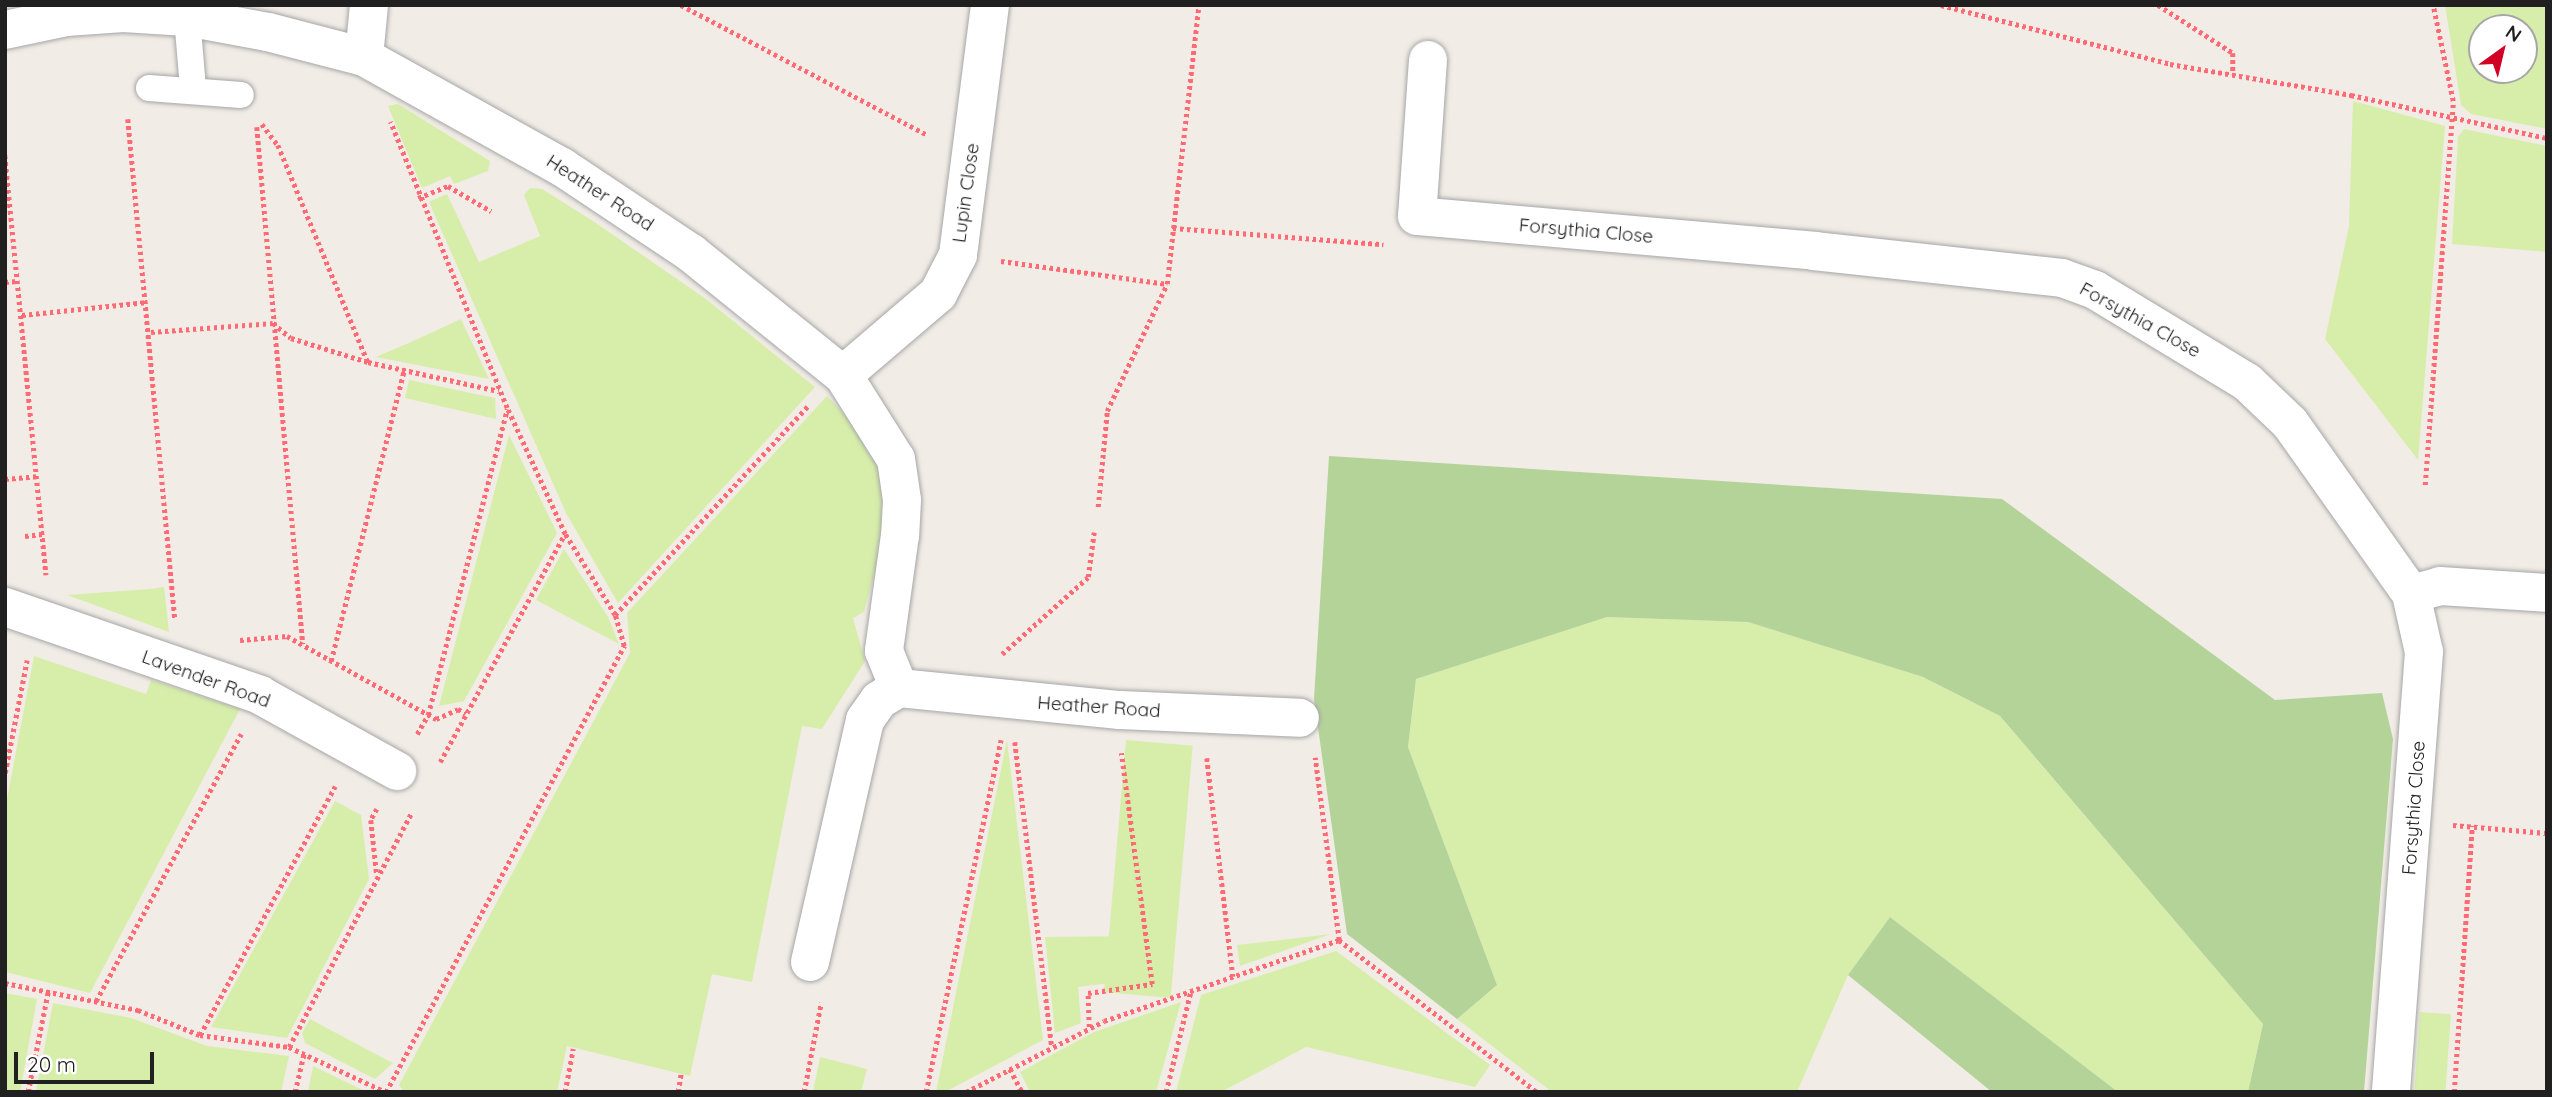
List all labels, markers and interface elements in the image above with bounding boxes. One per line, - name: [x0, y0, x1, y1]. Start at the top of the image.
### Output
- north arrow: [2468, 14, 2538, 84]
- text: N: [2501, 19, 2526, 47]
- street label: Lupin Close: [948, 142, 984, 244]
- street label: Heather Road: [542, 150, 658, 236]
- street label: Forsythia Close: [1518, 214, 1654, 248]
- street label: Forsythia Close: [2076, 277, 2204, 363]
- street label: Lavender Road: [139, 645, 273, 713]
- street label: Heather Road: [1037, 691, 1161, 723]
- street label: Forsythia Close: [2398, 740, 2430, 876]
- scale bar: [18, 1038, 158, 1082]
- text: 20 m: [27, 1051, 76, 1077]

